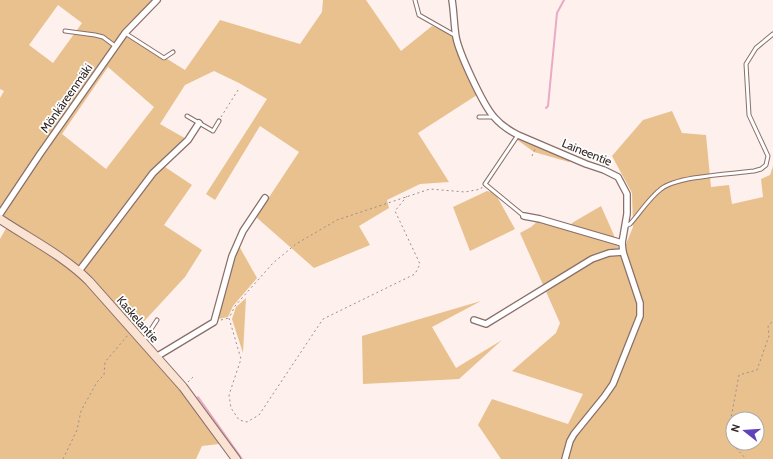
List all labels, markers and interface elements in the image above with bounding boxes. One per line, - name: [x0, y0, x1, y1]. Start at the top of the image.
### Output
- street label: Mönkäreenmäki: [37, 61, 95, 135]
- street label: Laineentie: [560, 135, 614, 169]
- street label: Kaskelantie: [114, 293, 162, 345]
- north arrow: [725, 411, 765, 451]
- text: N: [728, 422, 743, 434]

